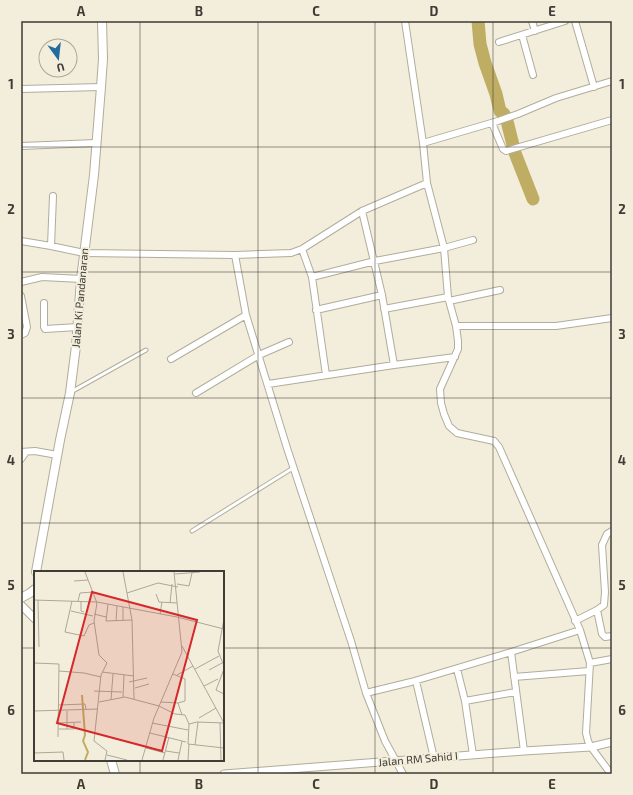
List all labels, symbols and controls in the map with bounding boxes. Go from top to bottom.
text: A [77,3,86,19]
text: B [195,3,203,19]
text: C [312,3,320,19]
text: D [430,3,439,19]
text: E [548,3,556,19]
north arrow [38,38,78,78]
text: U [55,61,66,75]
text: 1 [8,76,14,92]
text: 1 [619,76,625,92]
text: 2 [7,201,15,217]
text: 2 [618,201,626,217]
street label: Jalan Ki Pandanaran [69,248,90,348]
text: 3 [7,326,15,342]
text: 3 [618,326,626,342]
text: 4 [7,452,15,468]
text: 4 [618,452,626,468]
inset map [34,571,224,761]
text: 5 [7,577,15,593]
text: 5 [618,577,626,593]
text: 6 [7,702,15,718]
text: 6 [618,702,626,718]
street label: Jalan RM Sahid I [378,749,458,768]
text: A [77,776,86,792]
text: B [195,776,203,792]
text: C [312,776,320,792]
text: D [430,776,439,792]
text: E [548,776,556,792]

